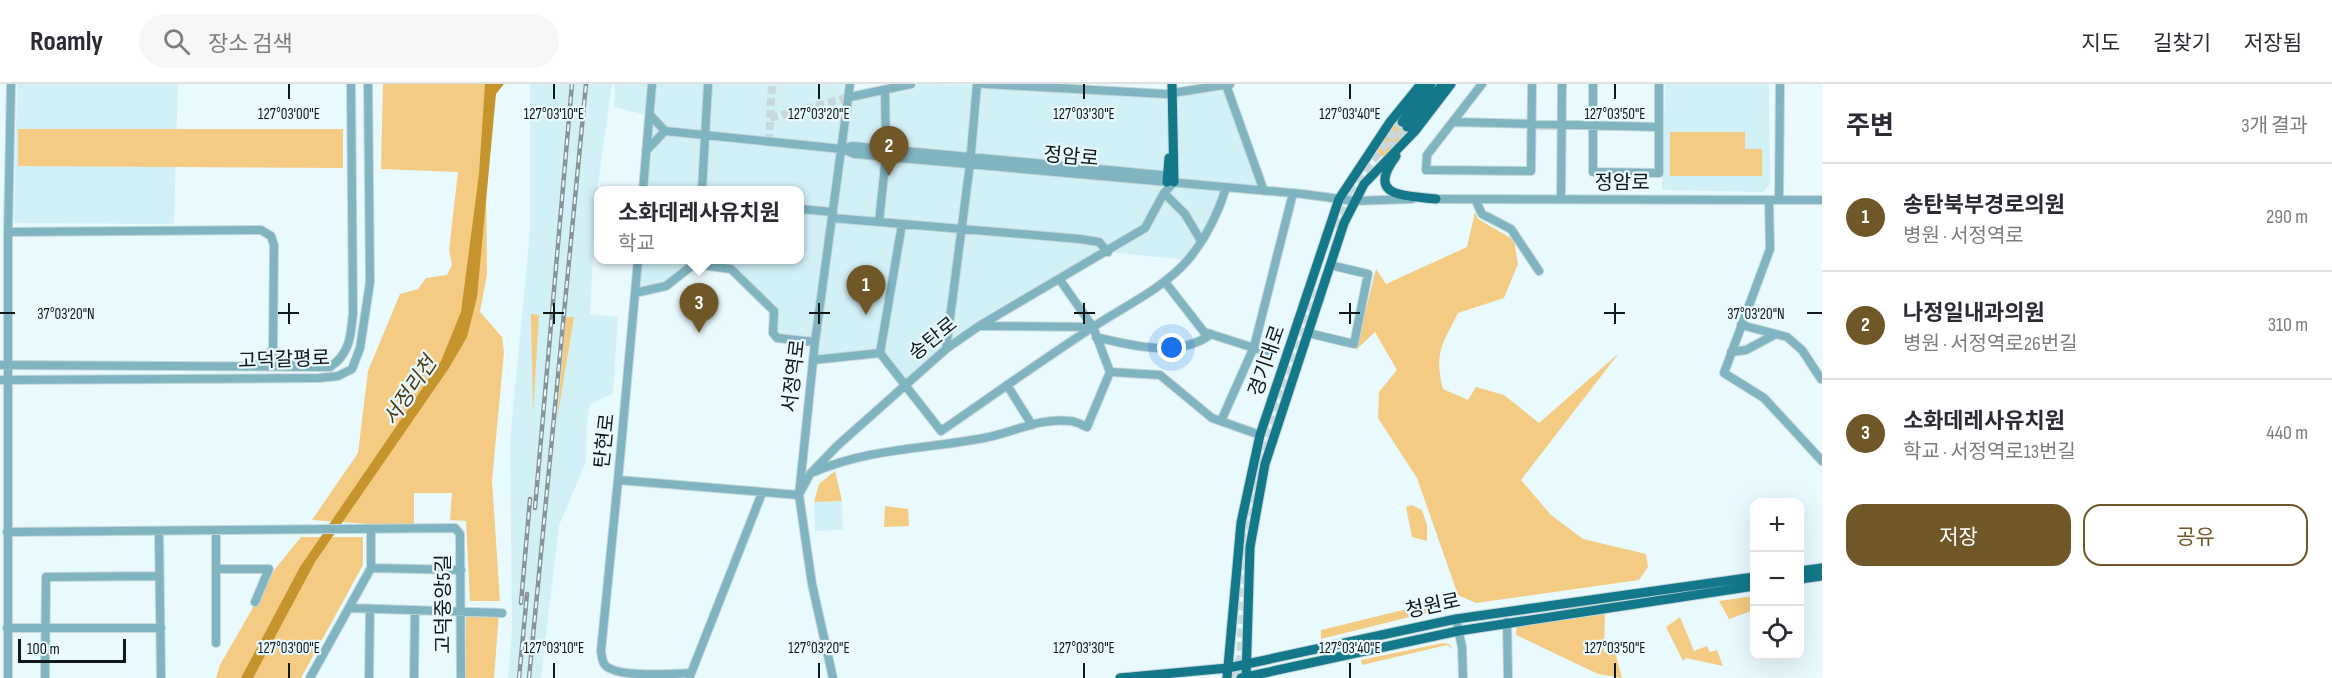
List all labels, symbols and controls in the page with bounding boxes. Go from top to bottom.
search box [139,14,559,68]
text: Roamly [30,25,103,58]
icon: search [160,25,193,58]
text: 장소 검색 [208,31,292,58]
text: 지도 [2081,31,2120,56]
text: 길찾기 [2153,31,2211,56]
text: 저장됨 [2244,31,2302,56]
text: 127°03'00"E [258,105,320,124]
text: 127°03'10"E [524,105,584,124]
text: 127°03'20"E [788,105,850,124]
text: 127°03'30"E [1053,105,1115,124]
text: 127°03'40"E [1319,105,1381,124]
text: 127°03'50"E [1584,105,1646,124]
text: 주변 [1846,111,1894,142]
text: 3개 결과 [2241,114,2308,138]
pin: 2 [870,126,908,176]
street label: 정암로 [1042,143,1100,171]
street label: 정암로 [1594,171,1650,195]
popup [594,186,804,264]
text: 송탄북부경로의원 [1903,192,2065,219]
text: 소화데레사유치원 [618,200,780,227]
text: 1 [1862,205,1869,229]
text: 290 m [2266,205,2308,229]
text: 병원 · 서정역로 [1903,224,2024,248]
text: 학교 [618,232,655,256]
pin: 1 [846,266,886,315]
pin: 3 [680,284,718,333]
text: 나정일내과의원 [1903,300,2045,327]
text: 37°03'20"N [37,305,95,324]
text: 37°03'20"N [1727,305,1785,324]
street label: 송탄로 [904,312,962,366]
text: 2 [1861,313,1870,337]
text: 310 m [2268,313,2308,337]
street label: 경기대로 [1244,322,1290,400]
text: 병원 · 서정역로26번길 [1903,332,2078,356]
your location [1157,333,1186,362]
street label: 서정역로 [778,338,810,414]
street label: 고덕갈평로 [238,346,330,374]
water label: 서정리천 [378,350,443,430]
text: 소화데레사유치원 [1903,408,2065,435]
street label: 탄현로 [590,412,620,470]
text: 3 [1861,421,1870,445]
text: 440 m [2266,421,2308,445]
text: 학교 · 서정역로13번길 [1903,440,2076,464]
map controls [1750,498,1804,660]
button: + [1750,498,1804,552]
button: 저장 [1846,504,2071,566]
button: 공유 [2083,504,2308,566]
button: − [1750,552,1804,606]
street label: 고덕중앙5길 [432,554,456,654]
street label: 청원로 [1404,589,1462,623]
button: locate [1750,606,1804,660]
scale bar [18,636,126,664]
text: 127°03'00"E [258,639,320,658]
text: 127°03'10"E [524,639,584,658]
text: 127°03'20"E [788,639,850,658]
text: 127°03'30"E [1053,639,1115,658]
text: 127°03'40"E [1319,639,1381,658]
text: 127°03'50"E [1584,639,1646,658]
text: 100 m [27,640,60,659]

